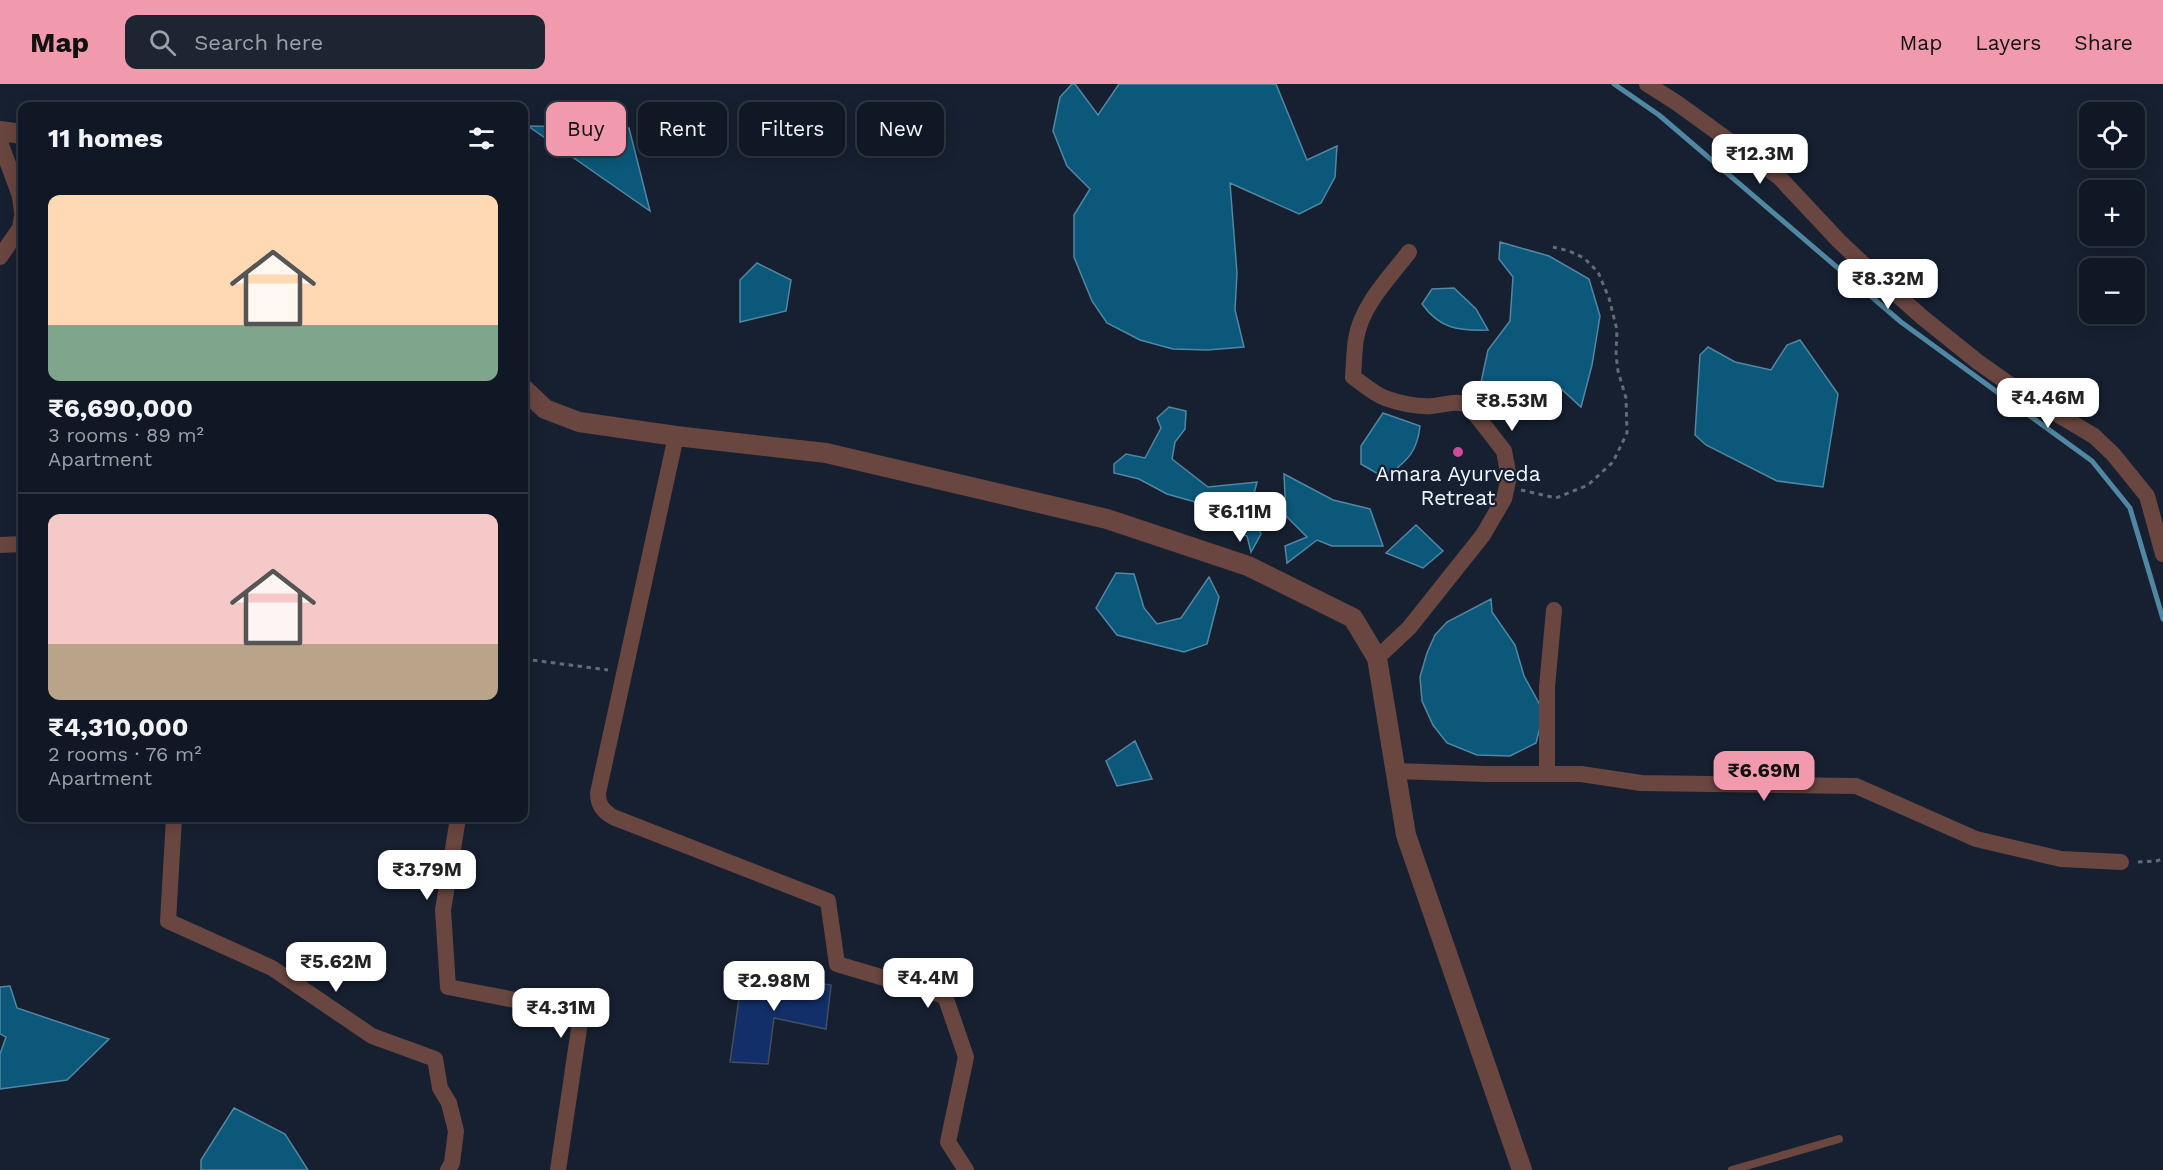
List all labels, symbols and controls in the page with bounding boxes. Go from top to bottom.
search box [125,15,545,69]
text: Map [30,26,89,59]
icon: search [146,26,179,59]
text: Search here [194,30,323,55]
text: Map [1899,30,1942,55]
text: Layers [1975,30,2041,55]
text: Share [2074,30,2133,55]
chip: Buy [546,102,626,156]
chip: Rent [638,102,727,156]
chip: Filters [739,102,845,156]
chip: New [857,102,944,156]
map controls [2079,102,2145,324]
button: locate [2079,102,2145,168]
icon: filters [465,122,498,155]
text: 11 homes [48,123,163,153]
pin: ₹12.3M [1711,134,1809,185]
text: ₹12.3M [1726,141,1794,165]
button: + [2079,180,2145,246]
icon: home [219,234,327,342]
button: − [2079,258,2145,324]
pin: ₹8.32M [1839,259,1937,310]
text: ₹8.32M [1852,266,1924,290]
pin: ₹4.46M [1999,378,2097,429]
pin: ₹8.53M [1463,381,1561,432]
text: ₹4.46M [2011,385,2085,409]
text: ₹8.53M [1476,388,1548,412]
text: ₹6,690,000 [48,393,193,423]
text: 3 rooms · 89 m² [48,423,204,447]
marker: Amara Ayurveda Retreat [1451,445,1465,459]
text: Apartment [48,447,152,471]
place label: Amara Ayurveda Retreat [1375,461,1541,510]
pin: ₹6.11M [1191,492,1289,543]
text: ₹6.11M [1208,499,1272,523]
icon: home [219,553,327,661]
text: ₹4,310,000 [48,712,189,742]
text: 2 rooms · 76 m² [48,742,201,766]
pin: ₹6.69M [1715,751,1813,802]
text: ₹6.69M [1728,758,1800,782]
text: Apartment [48,766,152,790]
pin: ₹3.79M [378,850,476,901]
text: ₹3.79M [392,857,462,881]
pin: ₹5.62M [287,942,385,993]
text: ₹5.62M [300,949,372,973]
pin: ₹4.4M [886,958,970,1009]
pin: ₹2.98M [725,961,823,1012]
text: ₹4.4M [897,965,959,989]
text: ₹2.98M [738,968,810,992]
pin: ₹4.31M [512,988,610,1039]
text: ₹4.31M [526,995,596,1019]

